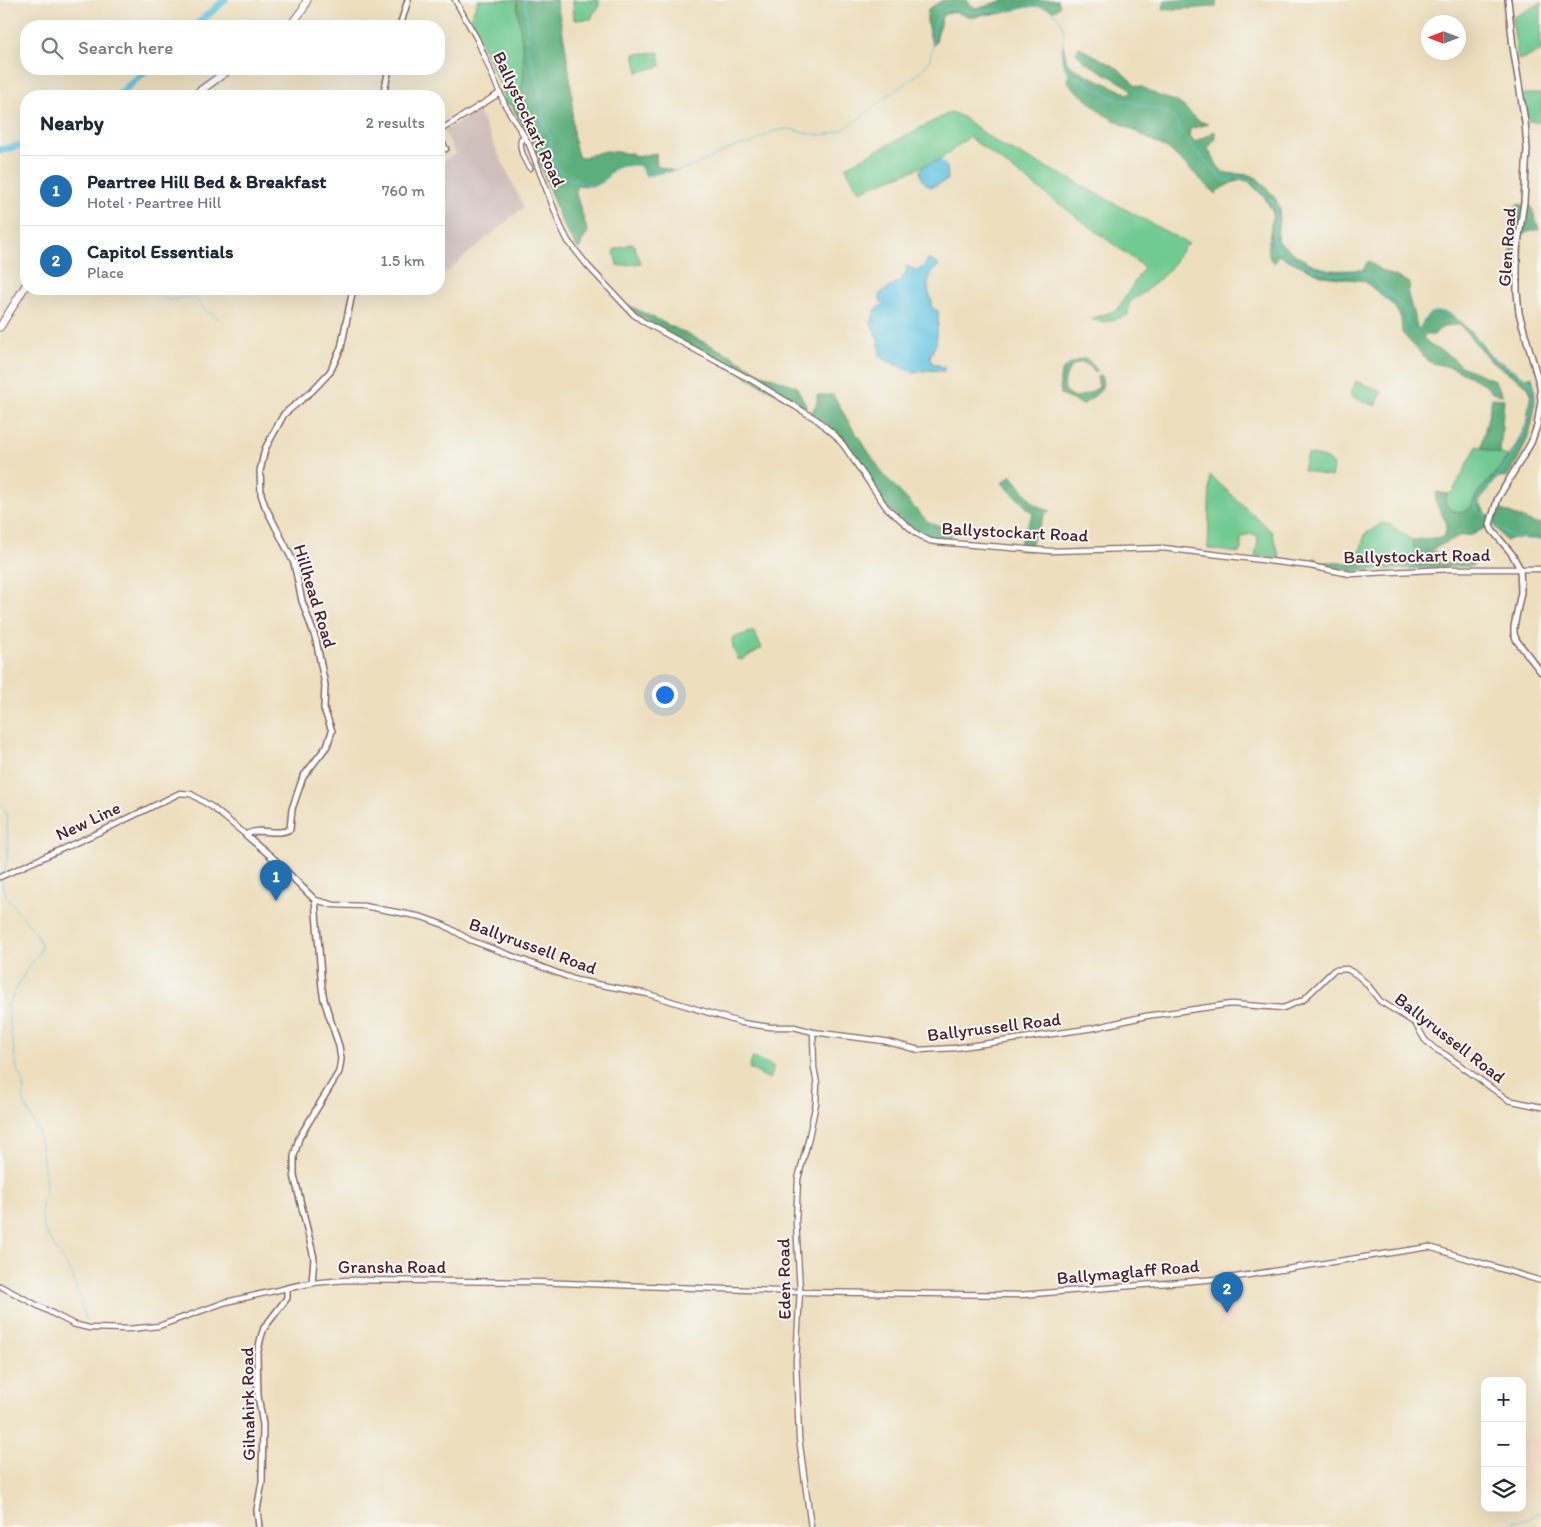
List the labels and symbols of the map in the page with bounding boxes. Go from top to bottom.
north arrow [1421,15,1466,60]
street label: Ballystockart Road [488,48,570,190]
street label: Glen Road [1493,207,1521,287]
street label: Ballystockart Road [941,517,1089,547]
street label: Hillhead Road [289,542,341,651]
street label: Ballystockart Road [1343,544,1491,568]
your location [652,682,678,708]
street label: New Line [52,796,124,846]
pin: 1 [260,860,292,901]
street label: Ballyrussell Road [466,913,600,979]
street label: Ballyrussell Road [1390,988,1510,1088]
street label: Ballyrussell Road [926,1008,1062,1046]
street label: Eden Road [772,1238,796,1320]
street label: Ballymaglaff Road [1056,1255,1200,1289]
street label: Gransha Road [338,1256,446,1278]
pin: 2 [1211,1272,1243,1313]
street label: Gilnahirk Road [236,1347,260,1461]

